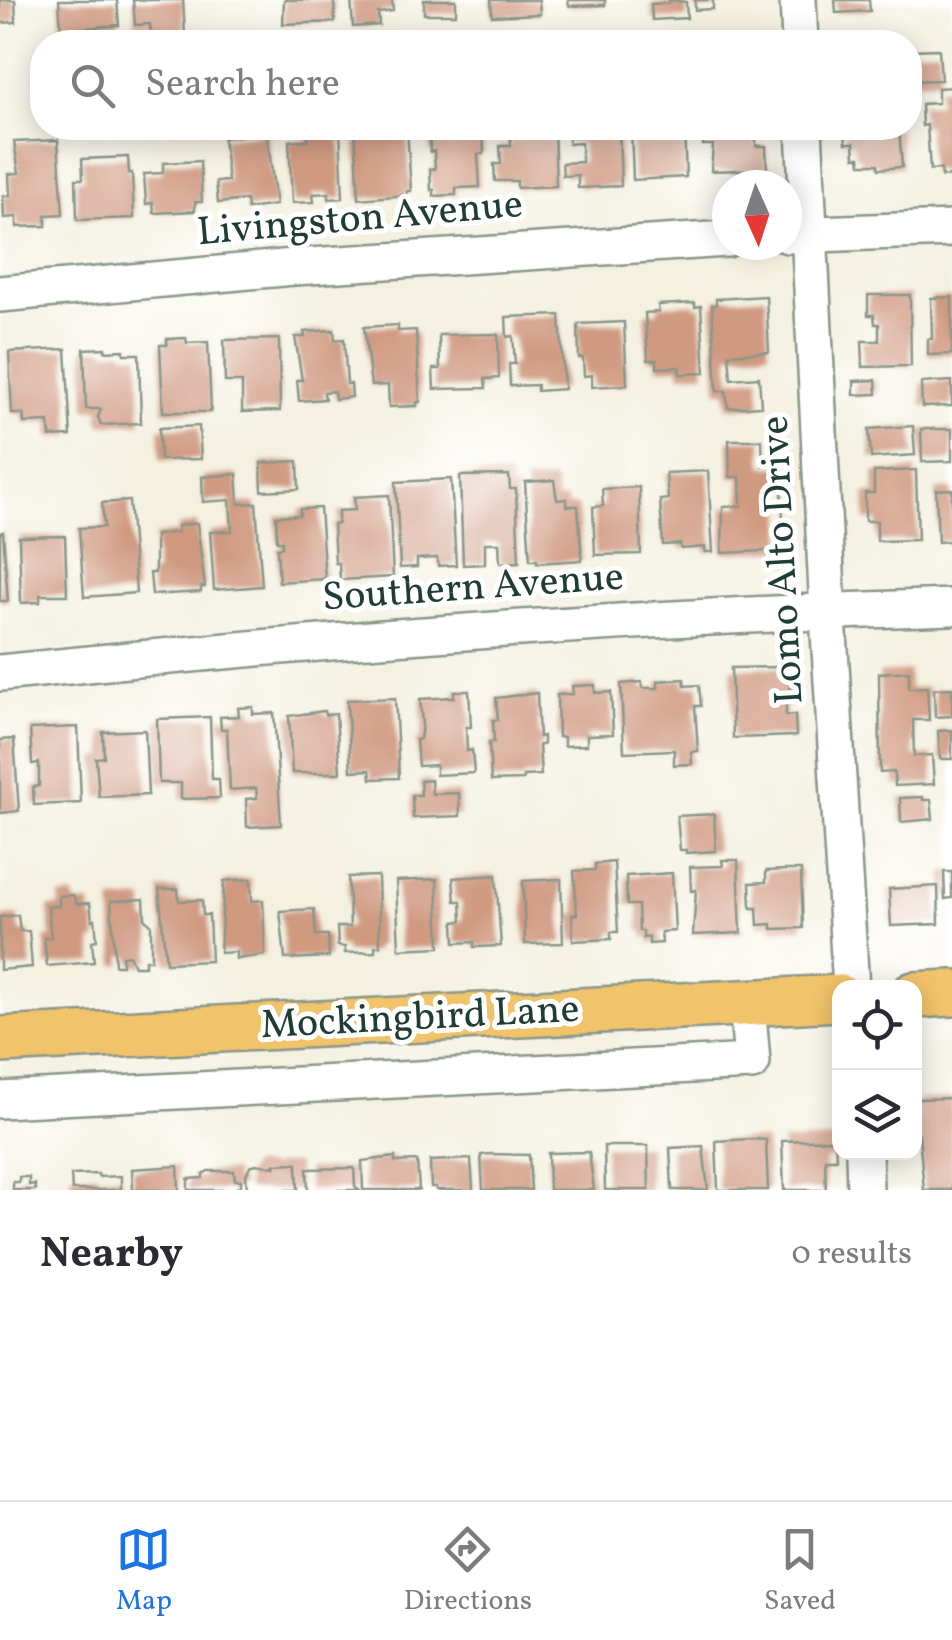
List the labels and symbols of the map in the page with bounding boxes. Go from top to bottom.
north arrow [712,170,802,260]
street label: Livingston Avenue [195,178,525,262]
street label: Lomo Alto Drive [748,414,820,706]
street label: Southern Avenue [320,551,626,627]
street label: Mockingbird Lane [259,983,581,1055]

